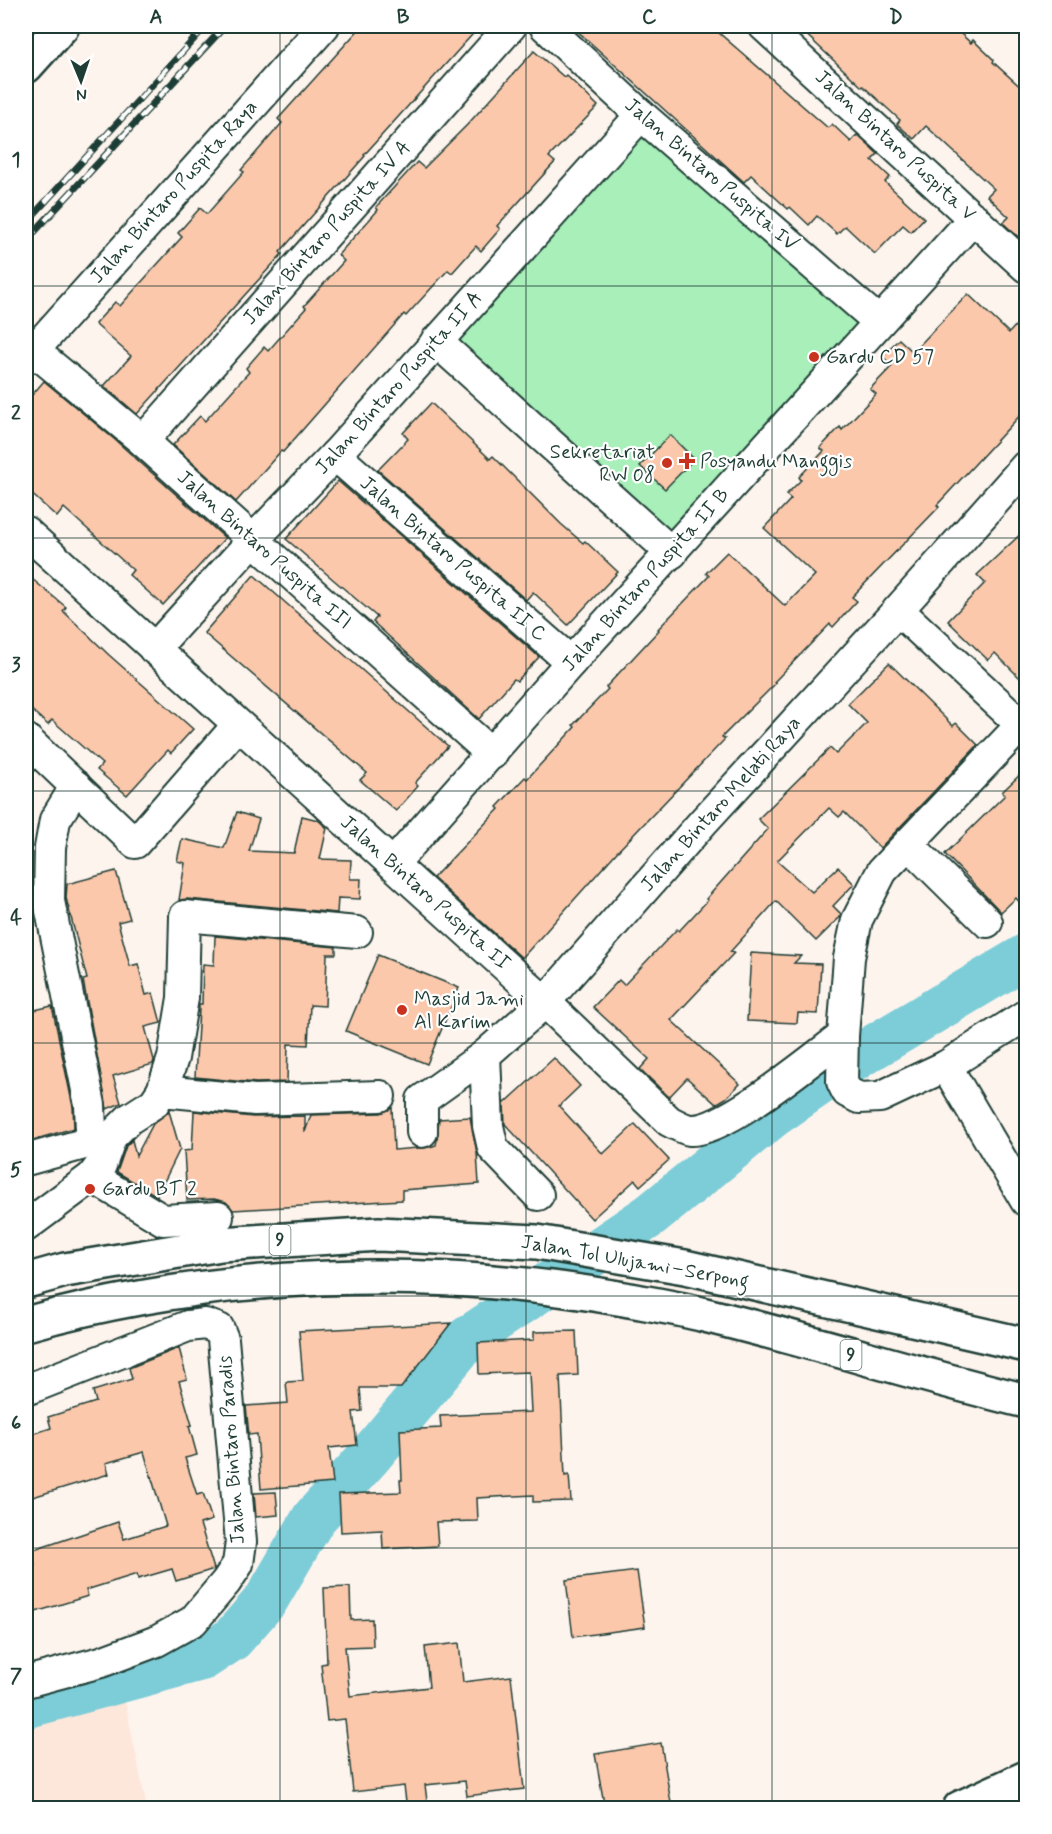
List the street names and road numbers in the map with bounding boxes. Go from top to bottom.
street label: Jalan Bintaro Puspita V [809,64,981,228]
street label: Jalan Bintaro Puspita IV [619,92,804,258]
street label: Jalan Bintaro Puspita Raya [84,94,264,290]
street label: Jalan Bintaro Puspita IV A [237,135,417,331]
street label: Jalan Bintaro Puspita II A [309,285,489,481]
street label: Jalan Bintaro Puspita III [171,464,357,636]
street label: Jalan Bintaro Puspita II C [354,470,552,648]
street label: Jalan Bintaro Puspita II B [556,482,736,678]
street label: Jalan Bintaro Melati Raya [635,710,807,898]
street label: Jalan Bintaro Puspita II [334,809,516,977]
road number: 9 [270,1225,290,1255]
street label: Jalan Tol Ulujami–Serpong [519,1229,751,1297]
road number: 9 [840,1340,862,1370]
street label: Jalan Bintaro Paradis [212,1354,252,1545]

